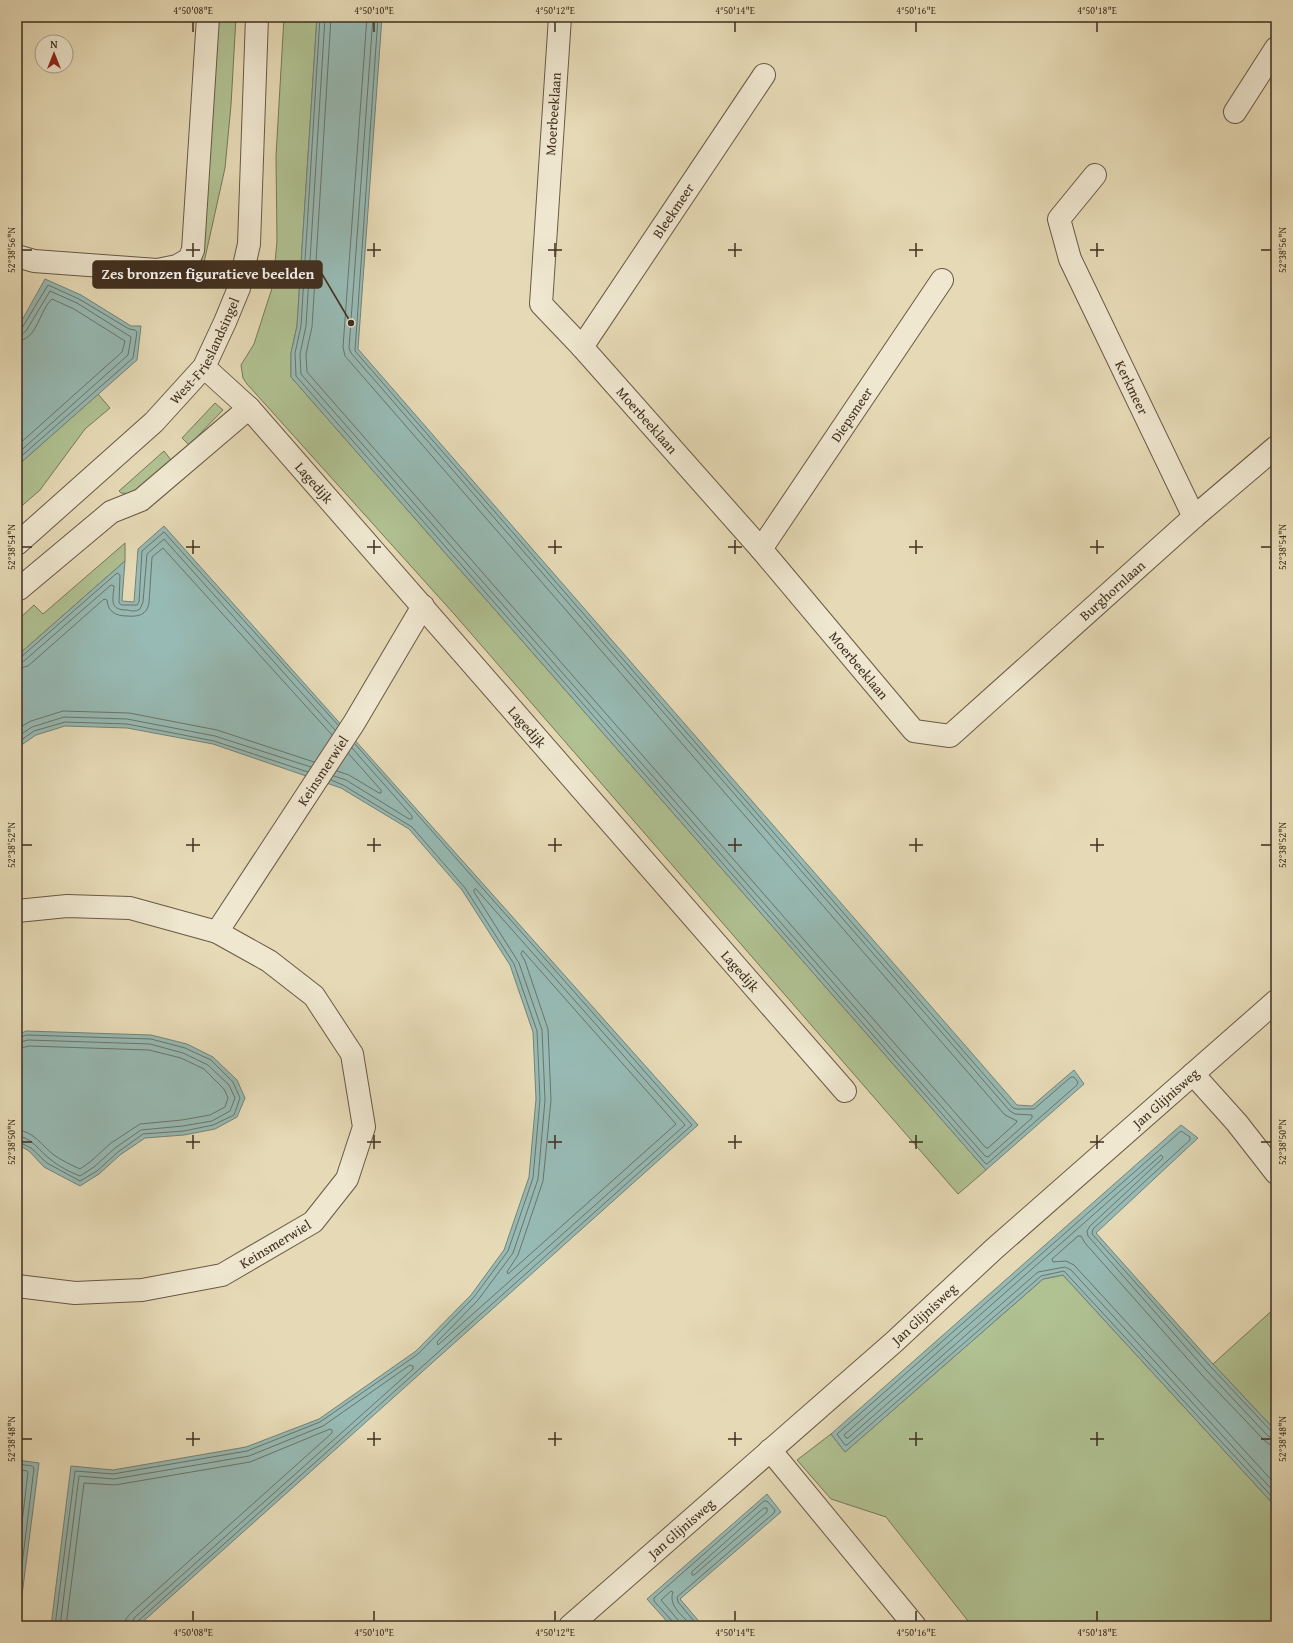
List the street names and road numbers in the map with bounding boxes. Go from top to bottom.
street label: Moerbeeklaan [540,72,566,156]
street label: Bleekmeer [648,179,699,242]
street label: West-Frieslandsingel [165,294,244,409]
street label: Kerkmeer [1110,357,1154,418]
street label: Moerbeeklaan [612,382,682,458]
street label: Diepsmeer [826,383,877,446]
street label: Lagedijk [290,458,338,509]
street label: Burghornlaan [1075,556,1149,625]
street label: Moerbeeklaan [824,627,893,704]
street label: Lagedijk [503,702,552,753]
street label: Keinsmerwiel [292,731,353,810]
street label: Lagedijk [716,946,765,997]
street label: Jan Glijnisweg [1127,1063,1203,1134]
street label: Keinsmerwiel [235,1215,315,1273]
street label: Jan Glijnisweg [886,1279,961,1351]
street label: Jan Glijnisweg [642,1494,719,1564]

